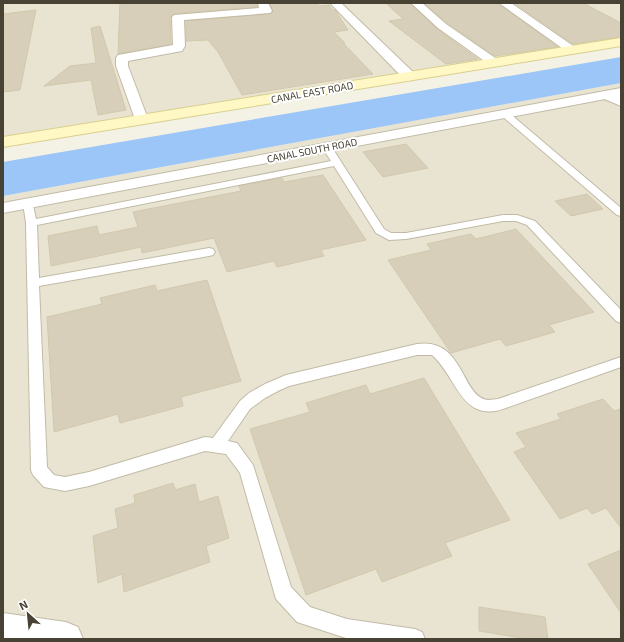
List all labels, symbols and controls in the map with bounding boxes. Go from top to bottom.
street label: CANAL EAST ROAD [270,79,354,105]
street label: CANAL SOUTH ROAD [266,135,358,165]
north arrow [8,594,48,634]
text: N [17,597,30,612]

